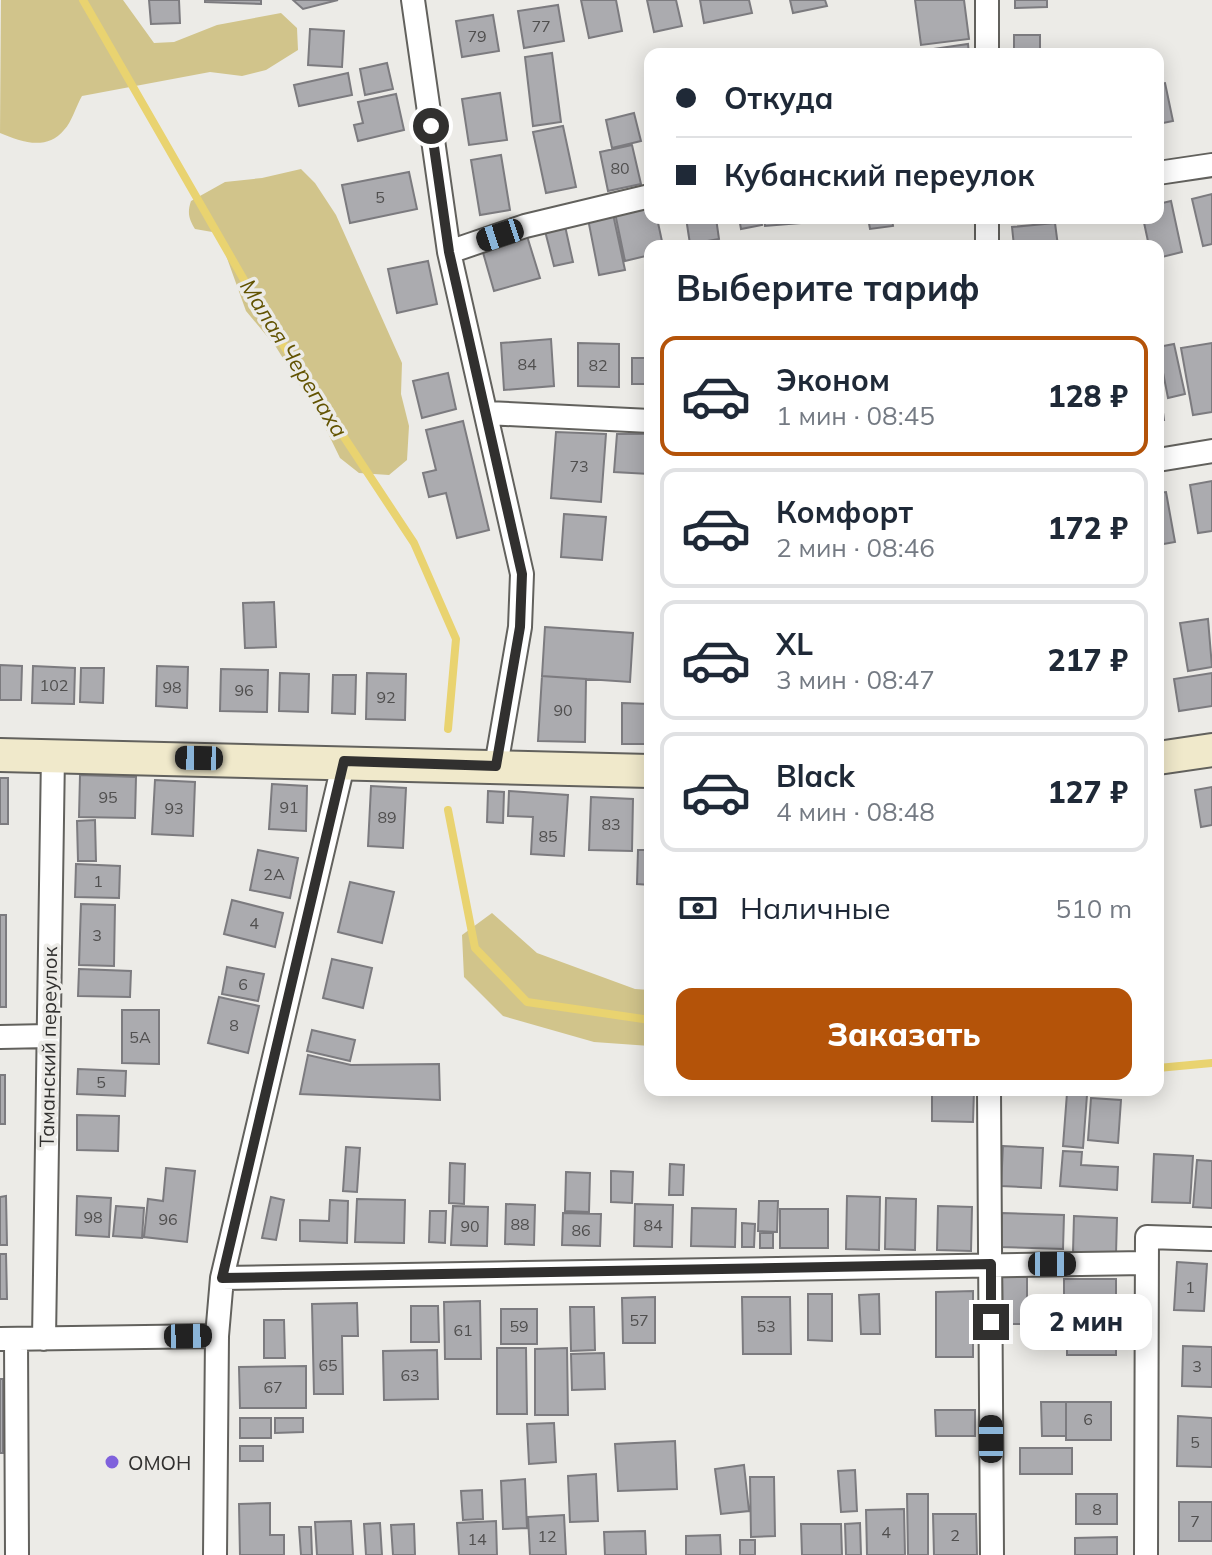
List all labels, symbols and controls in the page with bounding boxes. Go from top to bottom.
house number: 77 [531,16,551,36]
house number: 79 [467,26,487,46]
text: Откуда [724,79,834,117]
route start [413,108,449,144]
text: Кубанский переулок [724,156,1034,194]
house number: 80 [610,158,630,178]
house number: 5 [375,187,385,207]
car [473,216,527,254]
text: Выберите тариф [676,265,980,310]
water label: Малая Черепаха [234,274,354,442]
house number: 84 [517,354,537,374]
house number: 82 [588,355,608,375]
icon: car [680,360,752,432]
text: Эконом [776,361,890,399]
text: 128 ₽ [1048,377,1128,415]
text: 1 мин · 08:45 [776,399,935,432]
house number: 73 [569,456,589,476]
icon: car [680,492,752,564]
text: Комфорт [776,493,913,531]
text: 172 ₽ [1048,509,1128,547]
text: 2 мин · 08:46 [776,531,935,564]
icon: car [680,624,752,696]
text: XL [776,625,813,663]
text: 217 ₽ [1048,641,1128,679]
text: 3 мин · 08:47 [776,663,935,696]
house number: 102 [40,675,68,695]
house number: 98 [162,677,182,697]
house number: 96 [234,680,254,700]
house number: 92 [376,687,396,707]
house number: 90 [553,700,573,720]
car [175,746,223,770]
icon: car [680,756,752,828]
text: Black [776,757,855,795]
text: 127 ₽ [1048,773,1128,811]
house number: 95 [98,787,118,807]
text: 4 мин · 08:48 [776,795,935,828]
house number: 91 [279,797,299,817]
house number: 93 [164,798,184,818]
house number: 89 [377,807,397,827]
house number: 83 [601,814,621,834]
house number: 85 [538,826,558,846]
house number: 2А [263,864,285,884]
house number: 1 [93,871,103,891]
icon: cash [676,886,720,930]
text: Наличные [740,889,891,927]
text: 510 m [1056,892,1132,925]
house number: 4 [249,913,259,933]
house number: 3 [92,925,102,945]
street label: Таманский переулок [34,946,62,1148]
house number: 6 [238,974,248,994]
button: Заказать [676,988,1132,1080]
house number: 8 [229,1015,239,1035]
house number: 5А [129,1027,151,1047]
house number: 5 [96,1072,106,1092]
house number: 98 [83,1207,103,1227]
house number: 96 [158,1209,178,1229]
house number: 88 [510,1214,530,1234]
house number: 84 [643,1215,663,1235]
house number: 90 [460,1216,480,1236]
house number: 86 [571,1220,591,1240]
car [1028,1252,1076,1276]
house number: 1 [1185,1277,1195,1297]
callout: 2 мин [1019,1294,1151,1350]
route end [973,1304,1009,1340]
text: 2 мин [1049,1305,1123,1338]
house number: 57 [629,1310,649,1330]
house number: 59 [509,1316,529,1336]
house number: 53 [756,1316,776,1336]
house number: 61 [453,1320,473,1340]
car [164,1324,212,1348]
house number: 65 [318,1355,338,1375]
house number: 3 [1192,1356,1202,1376]
house number: 63 [400,1365,420,1385]
house number: 67 [263,1377,283,1397]
house number: 6 [1083,1409,1093,1429]
car [979,1415,1003,1463]
house number: 5 [1190,1432,1200,1452]
place label: ОМОН [128,1450,191,1475]
marker: ОМОН [103,1453,121,1471]
house number: 8 [1092,1499,1102,1519]
house number: 7 [1190,1511,1200,1531]
house number: 4 [881,1522,891,1542]
house number: 2 [950,1525,960,1545]
house number: 12 [537,1526,557,1546]
house number: 14 [467,1529,487,1549]

